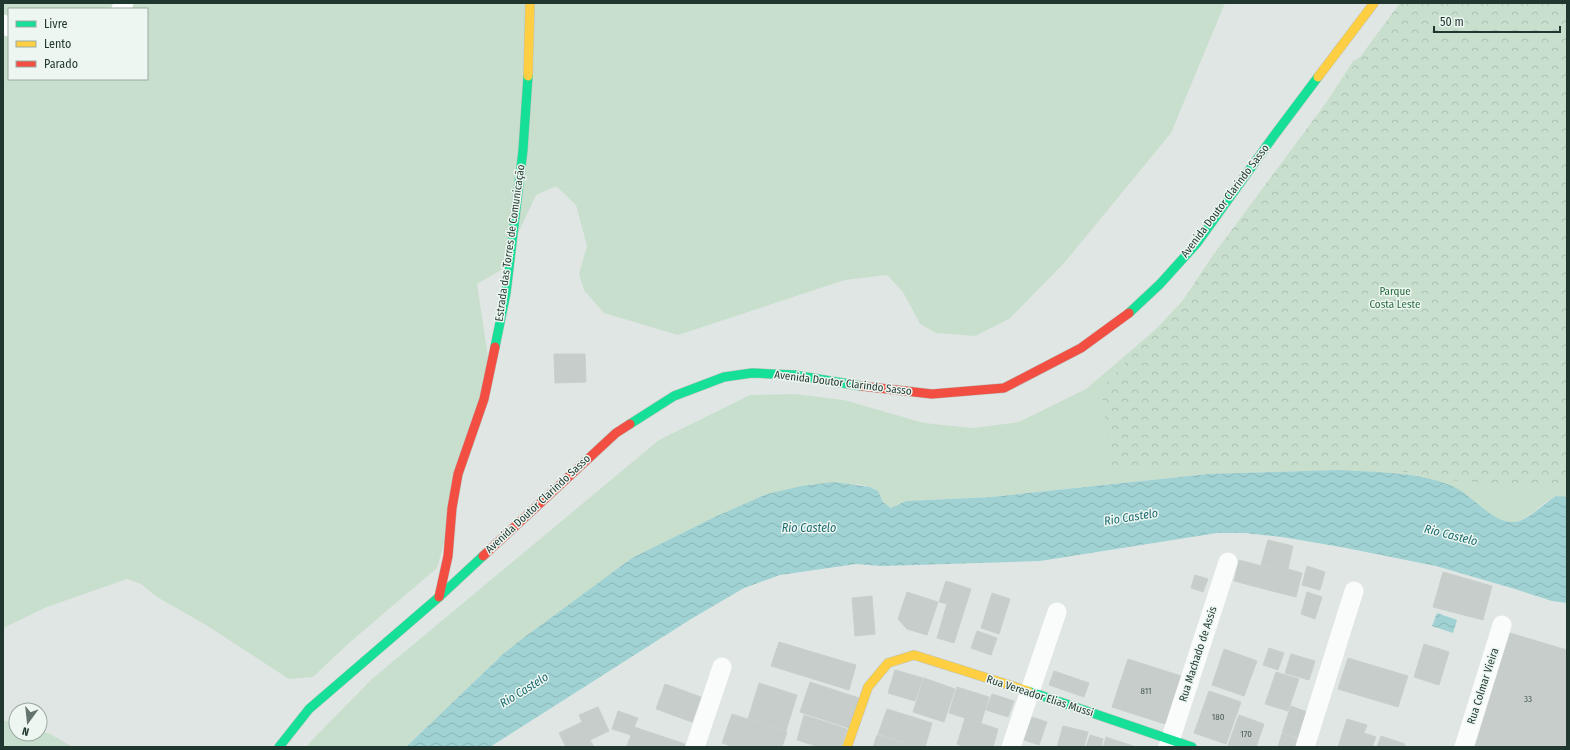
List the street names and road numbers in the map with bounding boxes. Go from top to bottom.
street label: Avenida Doutor Clarindo Sasso [1178,142,1272,260]
street label: Estrada das Torres de Comunicação [493,163,528,322]
street label: Avenida Doutor Clarindo Sasso [774,368,913,398]
street label: Avenida Doutor Clarindo Sasso [483,452,593,556]
street label: Rua Machado de Assis [1176,604,1220,703]
street label: Rua Colmar Vieira [1465,646,1501,726]
street label: Rua Vereador Elias Mussi [985,673,1095,720]

